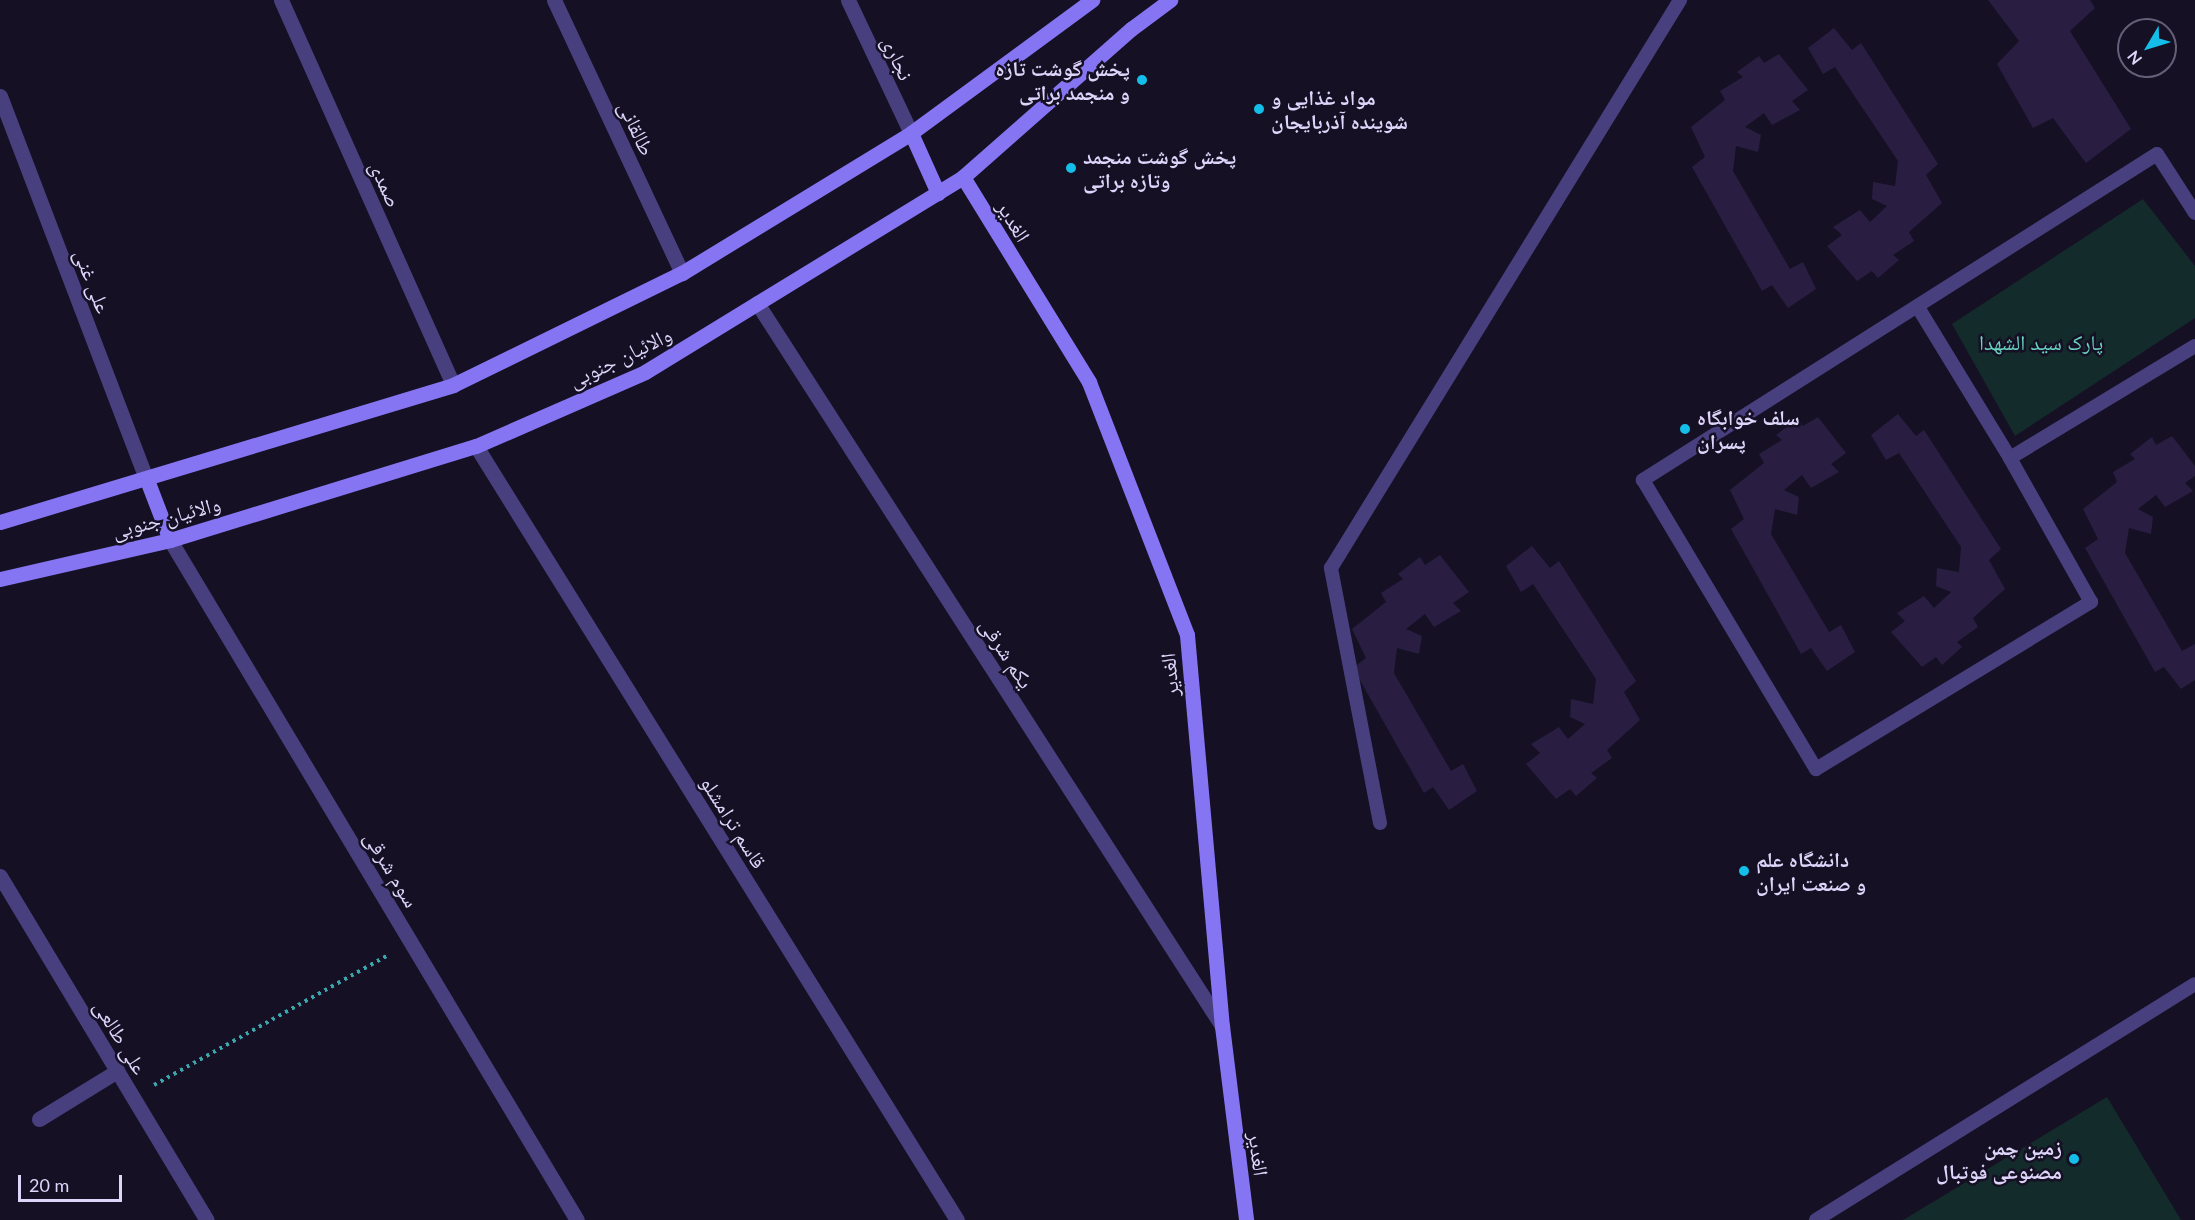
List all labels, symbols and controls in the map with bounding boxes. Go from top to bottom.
north arrow [2117,18,2177,78]
street label: نجاری [877,32,919,84]
text: N [2123,47,2145,69]
place label: پخش گوشت تازه و منجمد براتی [995,55,1130,105]
marker: پخش گوشت تازه و منجمد براتی [1135,73,1149,87]
place label: مواد غذایی و شوینده آذربایجان [1271,84,1408,134]
street label: طالقانی [613,97,661,159]
marker: مواد غذایی و شوینده آذربایجان [1252,102,1266,116]
place label: پخش گوشت منجمد وتازه براتی [1083,143,1236,193]
street label: صمدی [365,157,407,211]
marker: پخش گوشت منجمد وتازه براتی [1064,161,1078,175]
street label: الغدیر [992,196,1036,246]
street label: علی غنی [69,245,117,317]
street label: والائیان جنوبی [564,321,676,393]
park label: پارک سید الشهدا [1979,329,2103,355]
place label: سلف خوابگاه پسران [1697,404,1800,454]
marker: سلف خوابگاه پسران [1678,422,1692,436]
street label: والائیان جنوبی [109,490,223,544]
street label: یکم شرقی [975,613,1039,693]
street label: الغدیر [1155,652,1183,698]
street label: قاسم ترامشلو [696,771,772,873]
street label: سوم شرقی [359,826,425,912]
place label: دانشگاه علم و صنعت ایران [1756,846,1866,896]
marker: دانشگاه علم و صنعت ایران [1737,864,1751,878]
street label: علی طالعی [89,995,153,1079]
street label: الغدیر [1244,1131,1274,1177]
place label: زمین چمن مصنوعی فوتبال [1936,1134,2062,1184]
marker: زمین چمن مصنوعی فوتبال [2067,1152,2081,1166]
scale bar [21,1163,124,1201]
text: 20 m [29,1174,69,1196]

